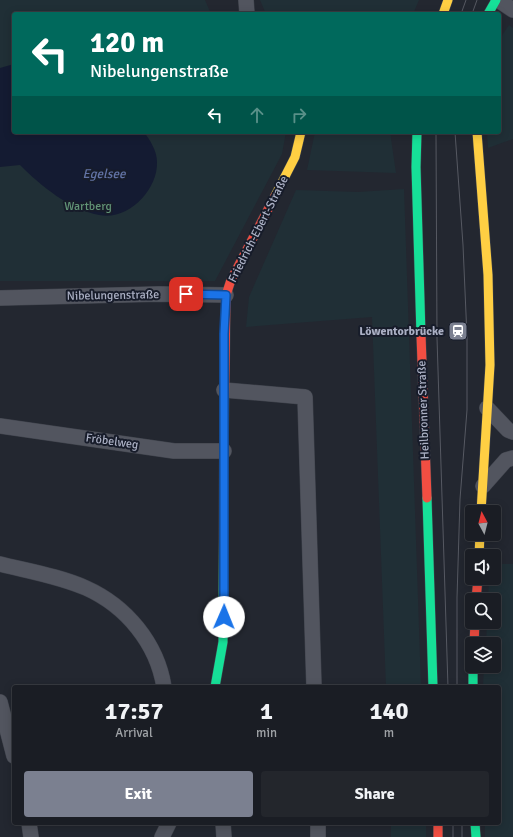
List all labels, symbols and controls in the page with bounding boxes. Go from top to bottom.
text: 120 m [90,26,164,60]
icon: left [24,28,76,80]
text: Nibelungenstraße [90,60,229,82]
icon: left [204,104,226,126]
icon: ahead [246,104,268,126]
icon: right [288,104,310,126]
water label: Egelsee [82,166,127,182]
street label: Friedrich-Ebert-Straße [225,173,292,285]
park label: Wartberg [64,199,112,214]
pin [169,277,203,311]
icon: arrive [175,283,197,305]
street label: Nibelungenstraße [67,287,159,304]
station icon: Löwentorbrücke [447,320,469,342]
place label: Löwentorbrücke [359,324,444,339]
street label: Heilbronner Straße [414,360,433,460]
street label: Fröbelweg [85,430,139,453]
north arrow [465,505,501,541]
map controls [465,505,501,673]
button: sound [465,549,501,585]
button: search [465,593,501,629]
position arrow [203,596,245,638]
button: layers [465,637,501,673]
text: 17:57 [105,696,163,726]
text: 1 [260,696,273,726]
text: 140 [370,696,408,726]
text: Arrival [115,725,153,741]
text: min [256,725,277,741]
text: m [384,725,394,741]
button: Exit [24,771,253,817]
button: Share [261,771,489,817]

